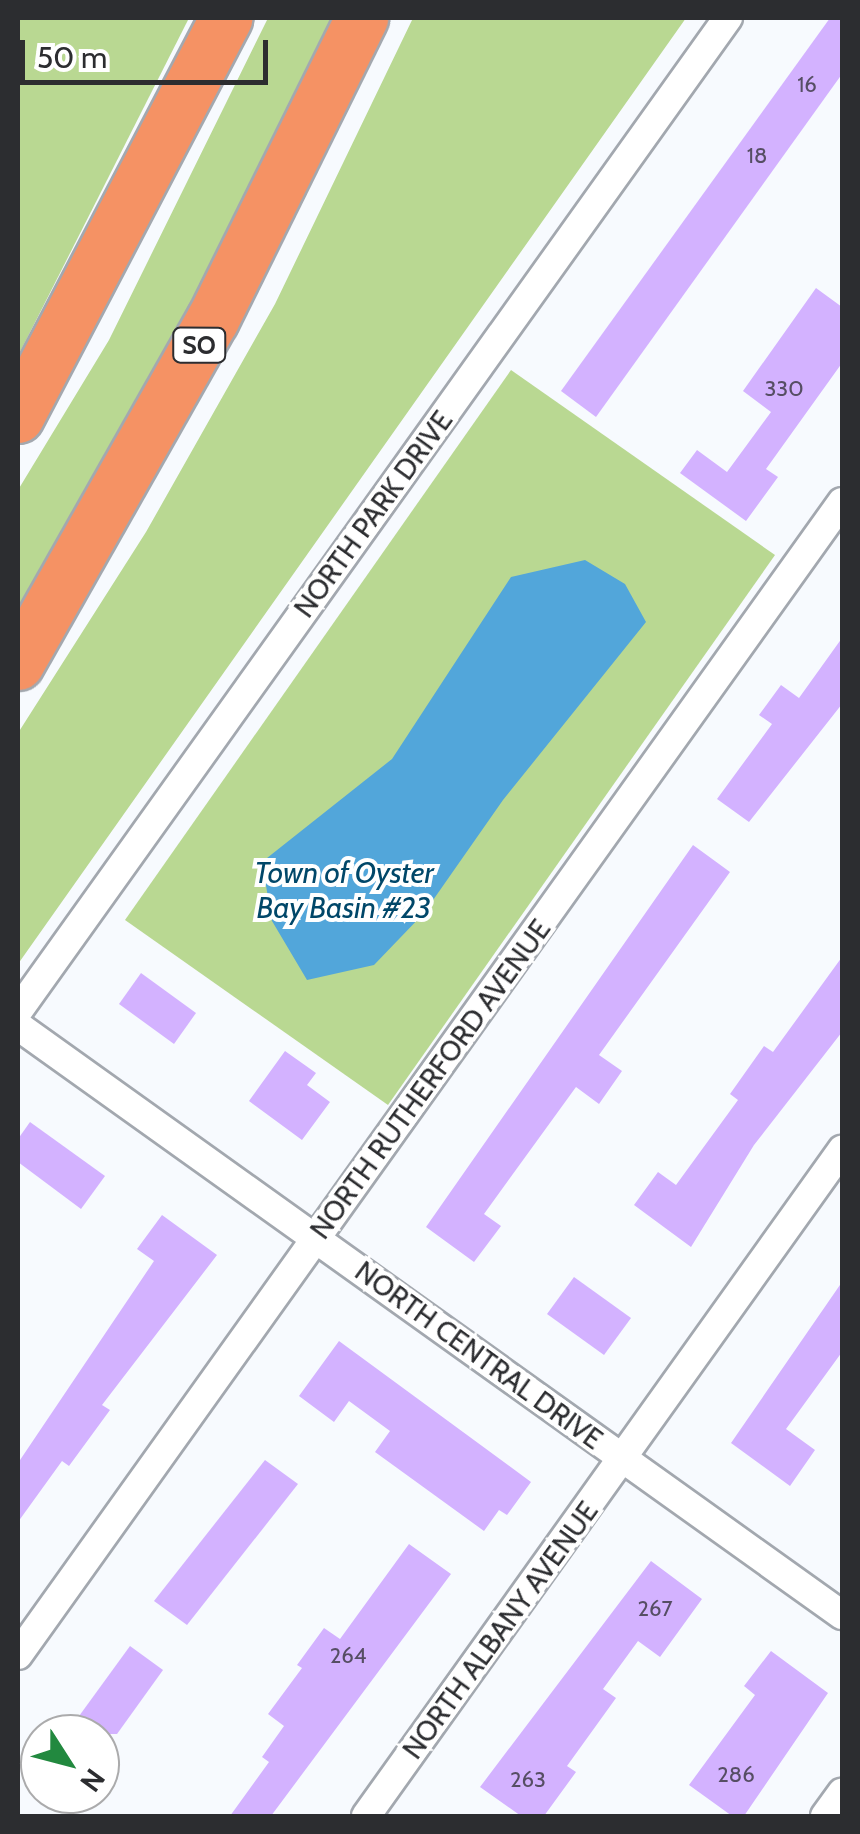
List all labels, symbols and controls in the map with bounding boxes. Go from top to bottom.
scale bar [25,20,272,82]
text: 50 m [37,39,107,76]
house number: 16 [797,72,817,98]
house number: 18 [747,143,767,169]
road number: SO [172,325,226,365]
house number: 330 [764,376,804,402]
street label: NORTH PARK DRIVE [287,404,459,624]
water label: Town of Oyster Bay Basin #23 [254,855,434,926]
street label: NORTH RUTHERFORD AVENUE [303,913,557,1245]
street label: NORTH CENTRAL DRIVE [349,1254,609,1456]
street label: NORTH ALBANY AVENUE [395,1495,605,1765]
house number: 267 [638,1596,672,1622]
house number: 264 [330,1643,366,1669]
north arrow [20,1714,120,1814]
text: N [73,1762,112,1798]
house number: 286 [717,1762,755,1788]
house number: 263 [510,1767,546,1793]

